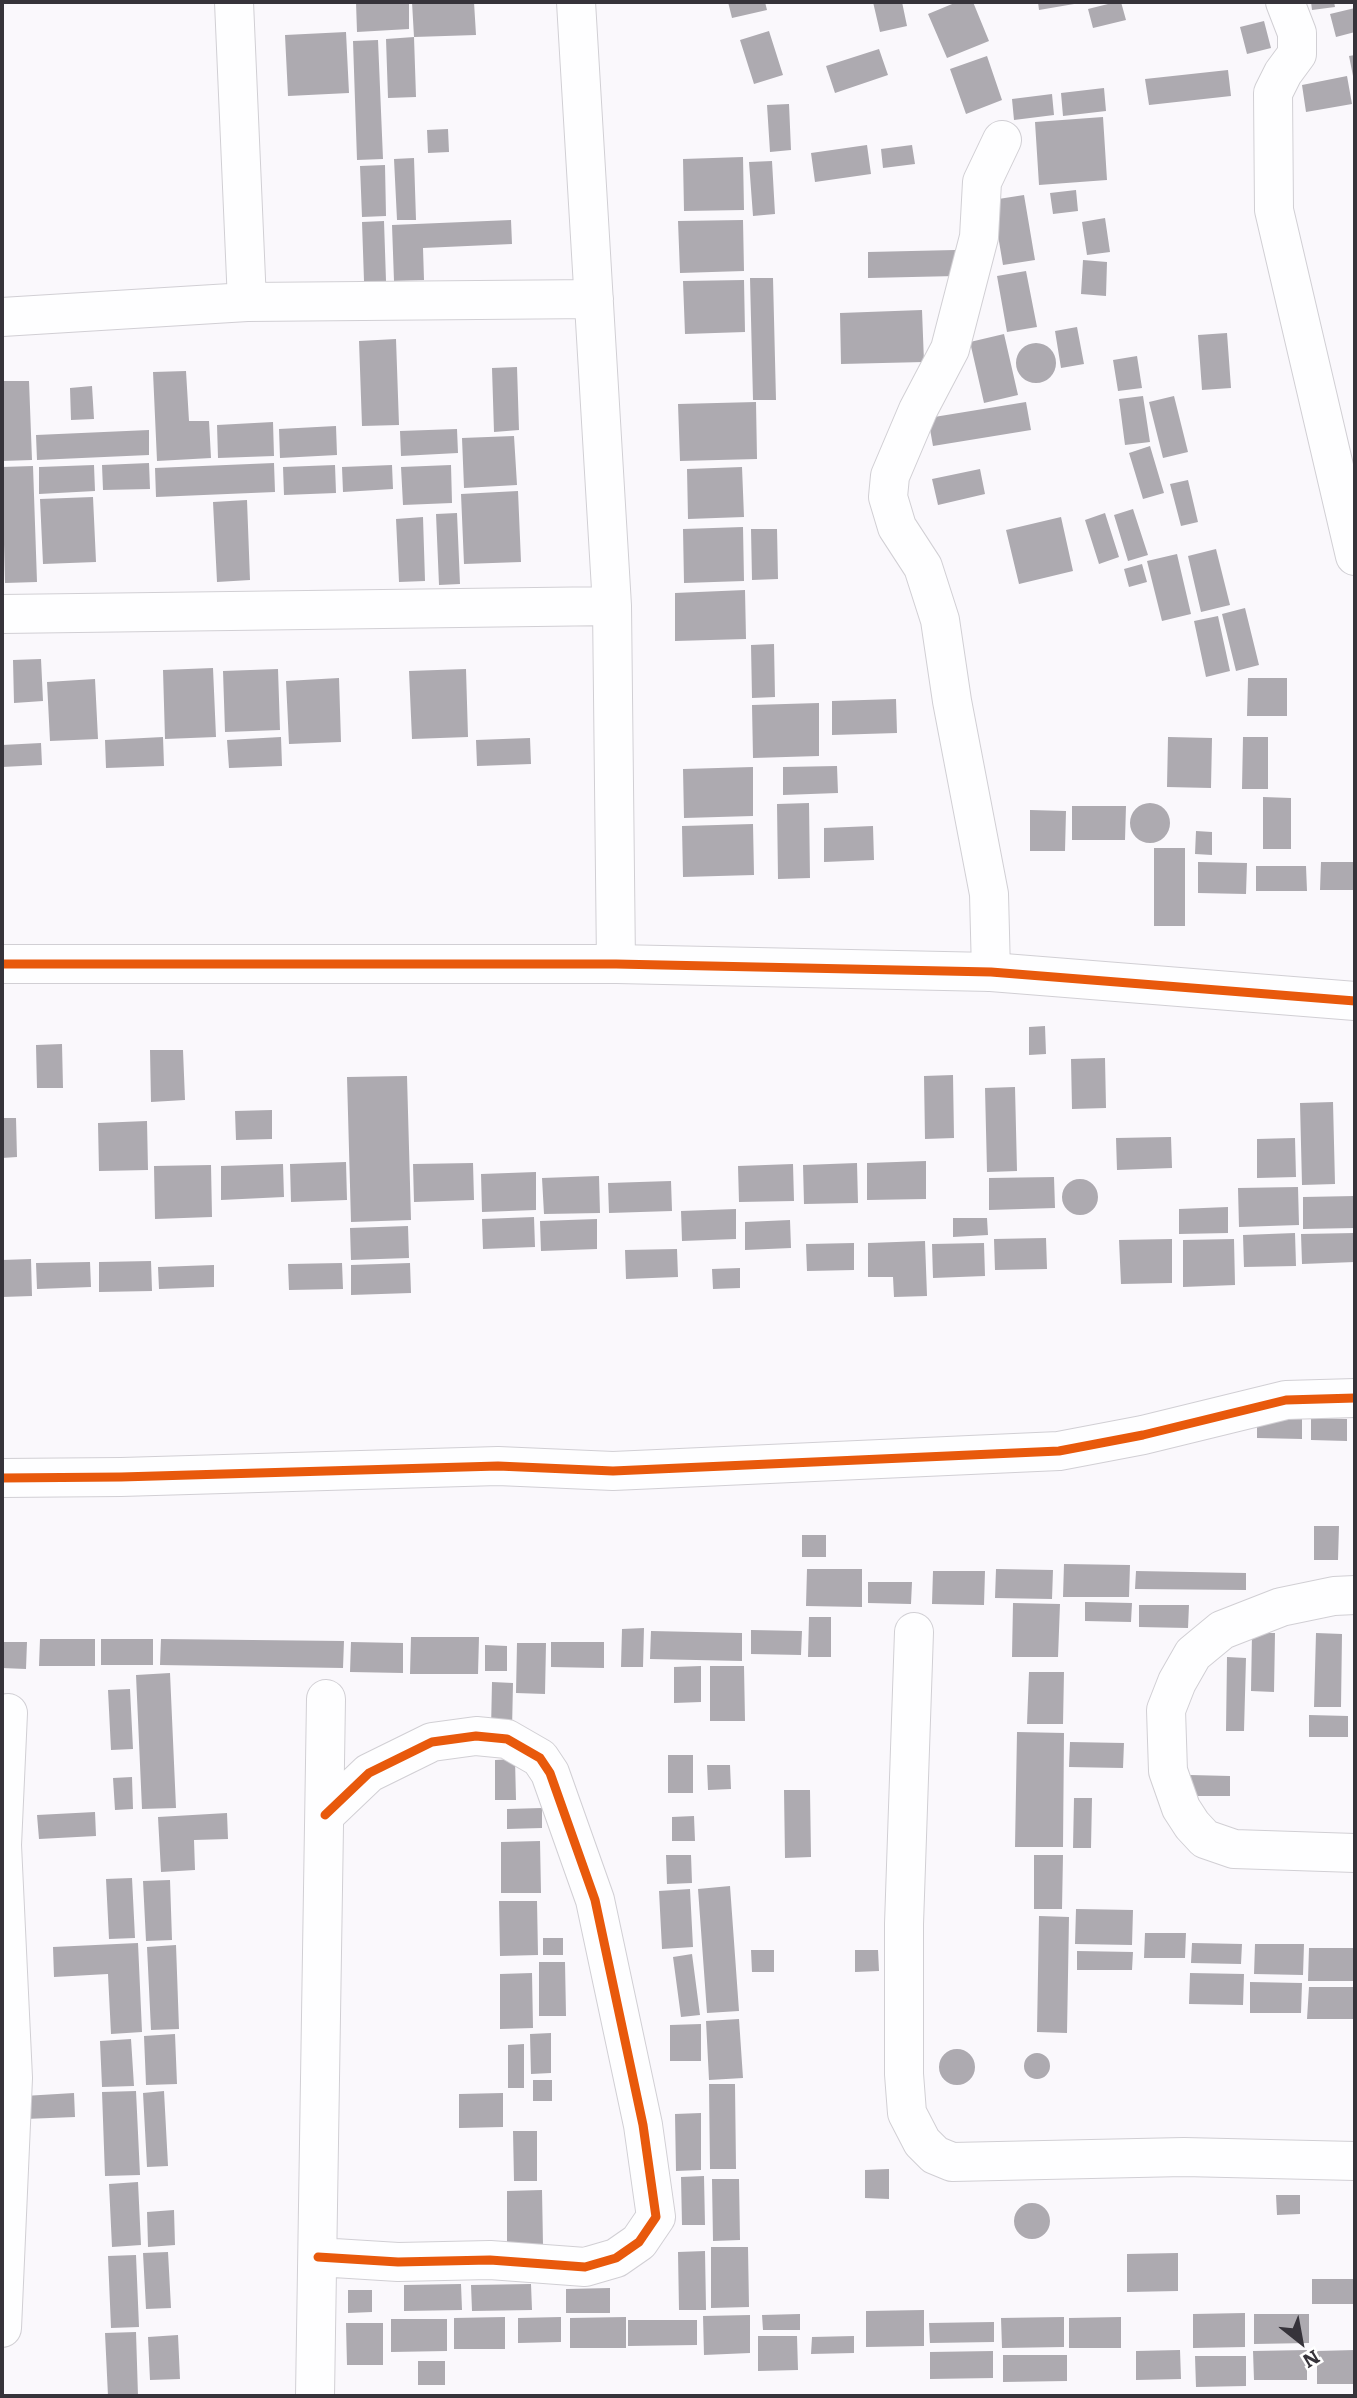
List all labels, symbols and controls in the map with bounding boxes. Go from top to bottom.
north arrow [1266,2307,1336,2377]
text: N [1298,2344,1326,2376]

